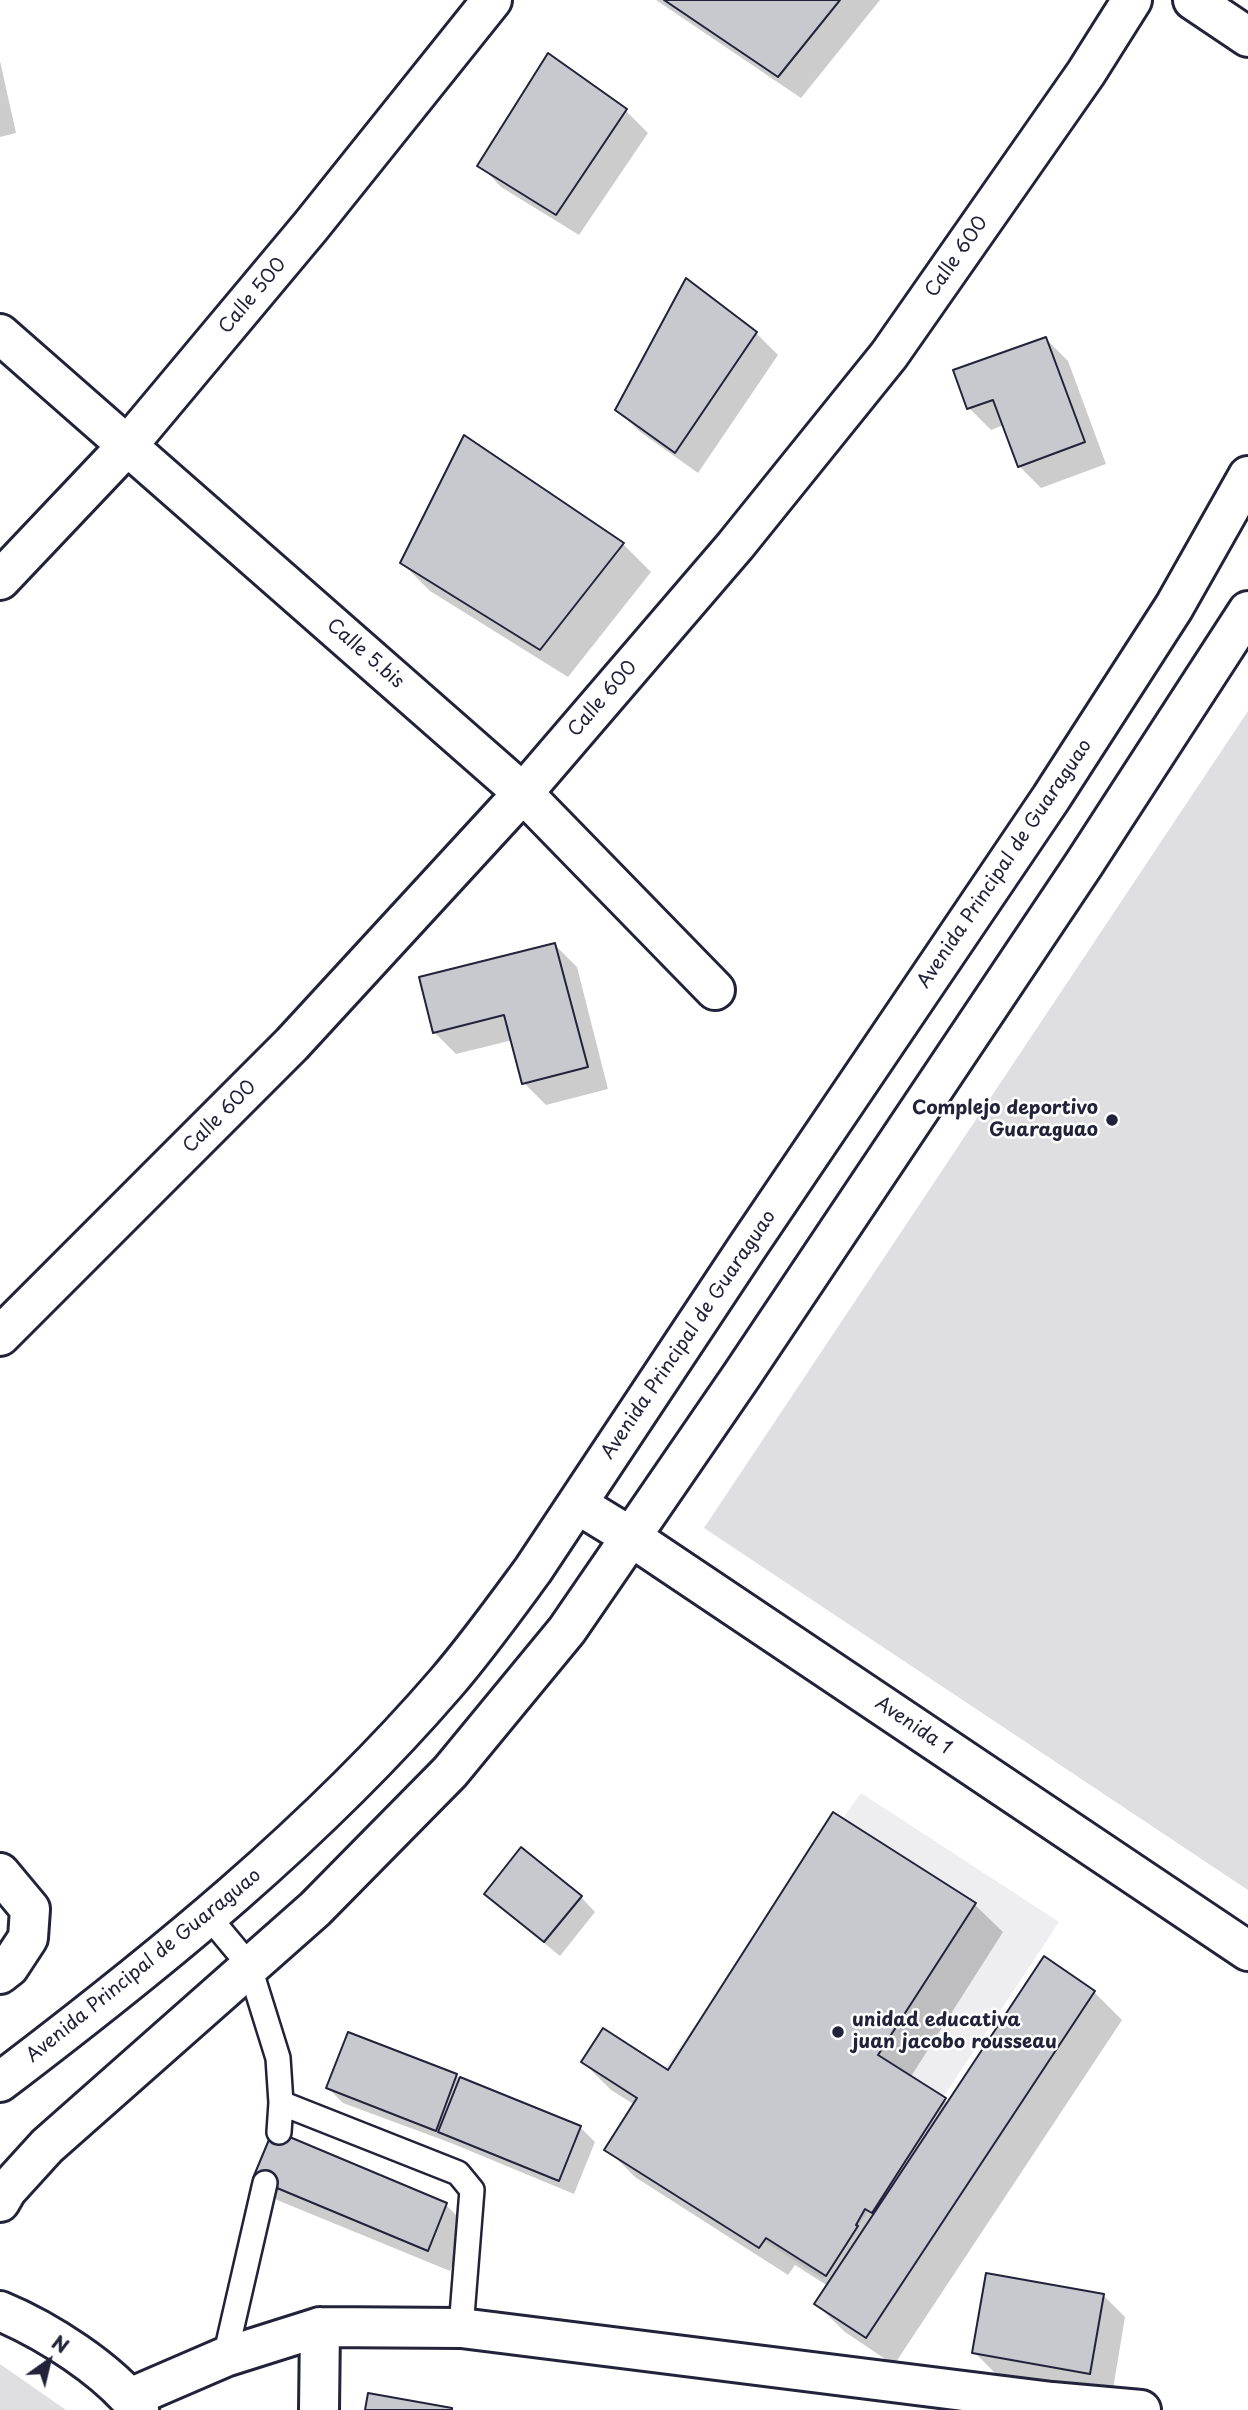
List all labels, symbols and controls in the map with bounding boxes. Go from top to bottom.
street label: Calle 600 [921,212,993,302]
street label: Calle 500 [215,253,291,339]
street label: Calle 5.bis [322,614,408,694]
street label: Calle 600 [564,656,642,742]
street label: Avenida Principal de Guaraguao [913,735,1097,993]
street label: Calle 600 [179,1076,261,1158]
place label: Complejo deportivo Guaraguao [912,1098,1098,1142]
marker: Complejo deportivo Guaraguao [1104,1112,1120,1128]
street label: Avenida Principal de Guaraguao [597,1206,781,1464]
street label: Avenida 1 [870,1692,956,1760]
street label: Avenida Principal de Guaraguao [22,1864,266,2068]
place label: unidad educativa juan jacobo rousseau [852,2010,1057,2054]
marker: unidad educativa juan jacobo rousseau [830,2024,846,2040]
north arrow [14,2326,84,2396]
text: N [47,2328,75,2359]

